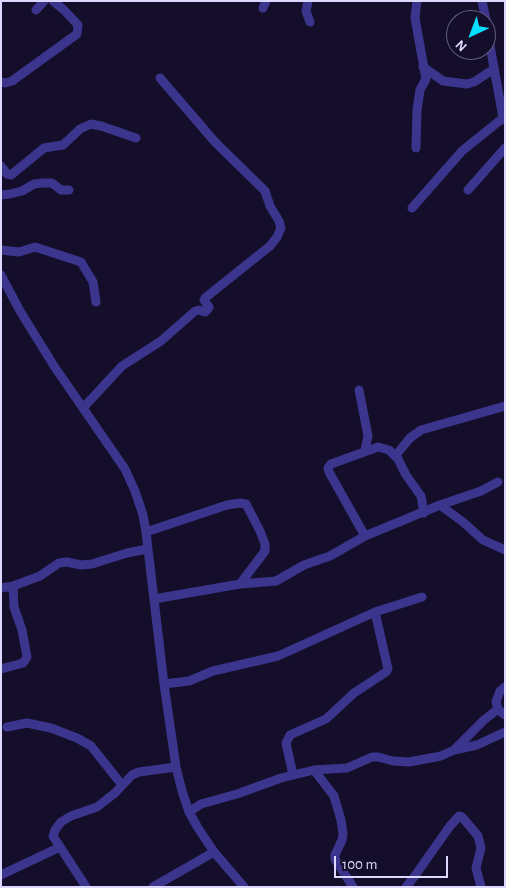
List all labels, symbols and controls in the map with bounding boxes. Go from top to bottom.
north arrow [446,10,496,60]
text: N [453,37,470,54]
scale bar [336,846,450,878]
text: 100 m [342,857,377,872]

